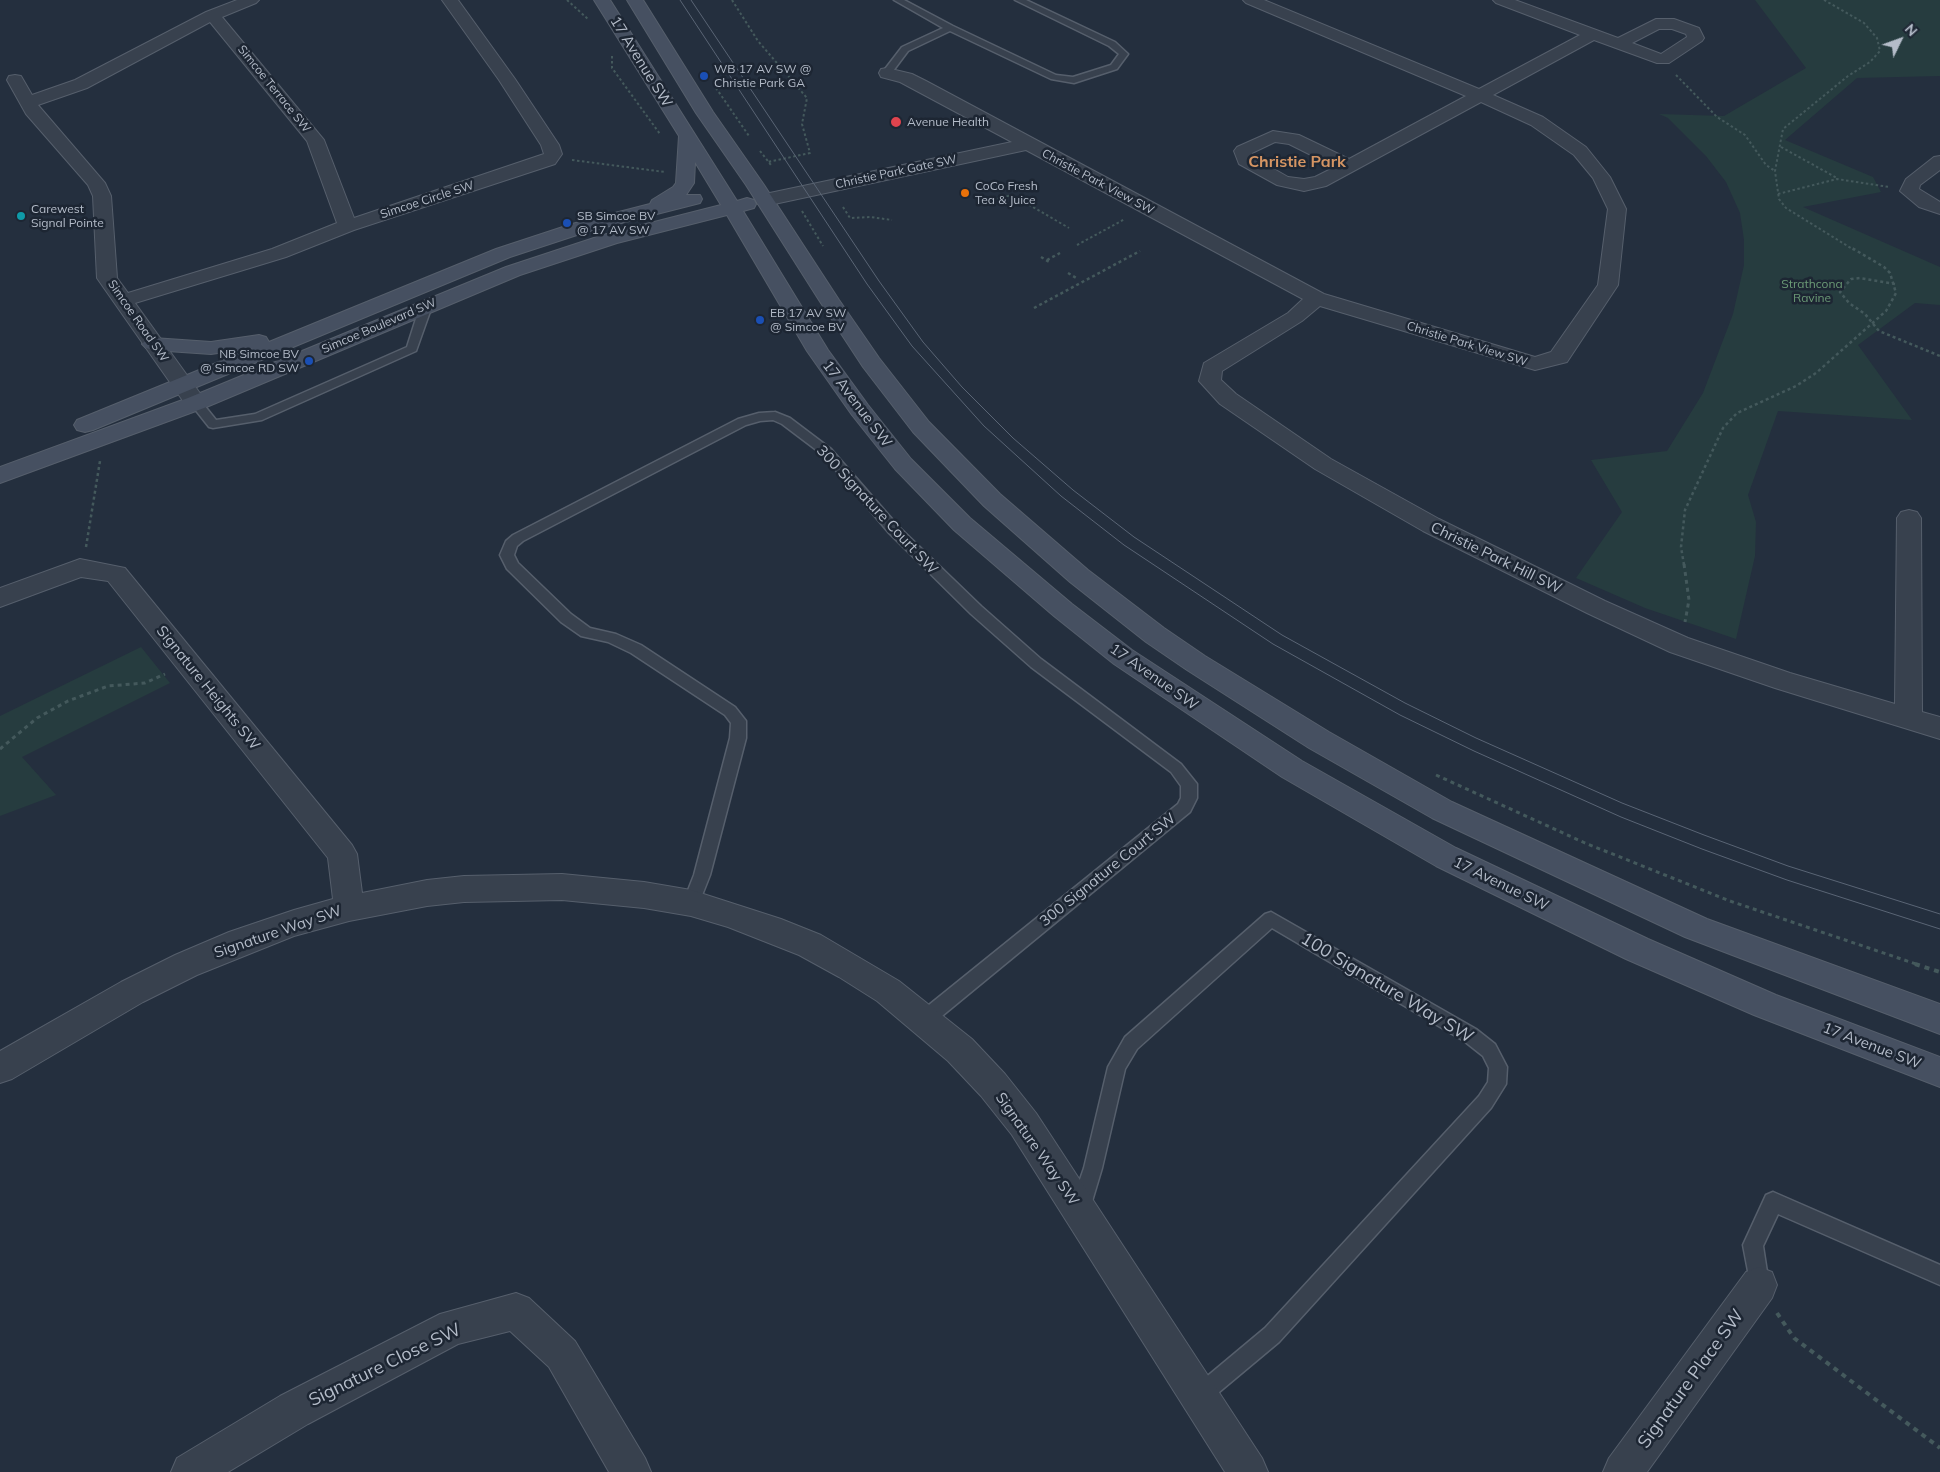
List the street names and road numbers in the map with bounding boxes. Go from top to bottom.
street label: 17 Avenue SW [606,13,676,111]
street label: Simcoe Terrace SW [234,42,314,136]
street label: Christie Park View SW [1039,146,1157,218]
street label: Christie Park Gate SW [834,152,958,192]
street label: Simcoe Circle SW [378,178,476,222]
street label: Simcoe Road SW [104,277,172,365]
street label: Simcoe Boulevard SW [319,295,439,357]
street label: Christie Park View SW [1405,319,1529,369]
street label: 17 Avenue SW [819,357,895,451]
street label: 300 Signature Court SW [813,442,941,578]
street label: Christie Park Hill SW [1427,518,1565,598]
street label: Signature Heights SW [152,622,264,754]
street label: 17 Avenue SW [1106,640,1202,714]
street label: 300 Signature Court SW [1036,810,1180,930]
street label: 17 Avenue SW [1450,853,1552,915]
street label: Signature Way SW [212,902,344,962]
street label: 100 Signature Way SW [1297,928,1477,1048]
street label: 17 Avenue SW [1820,1019,1924,1073]
street label: Signature Way SW [991,1089,1083,1209]
street label: Signature Place SW [1633,1305,1749,1453]
street label: Signature Close SW [305,1319,465,1411]

